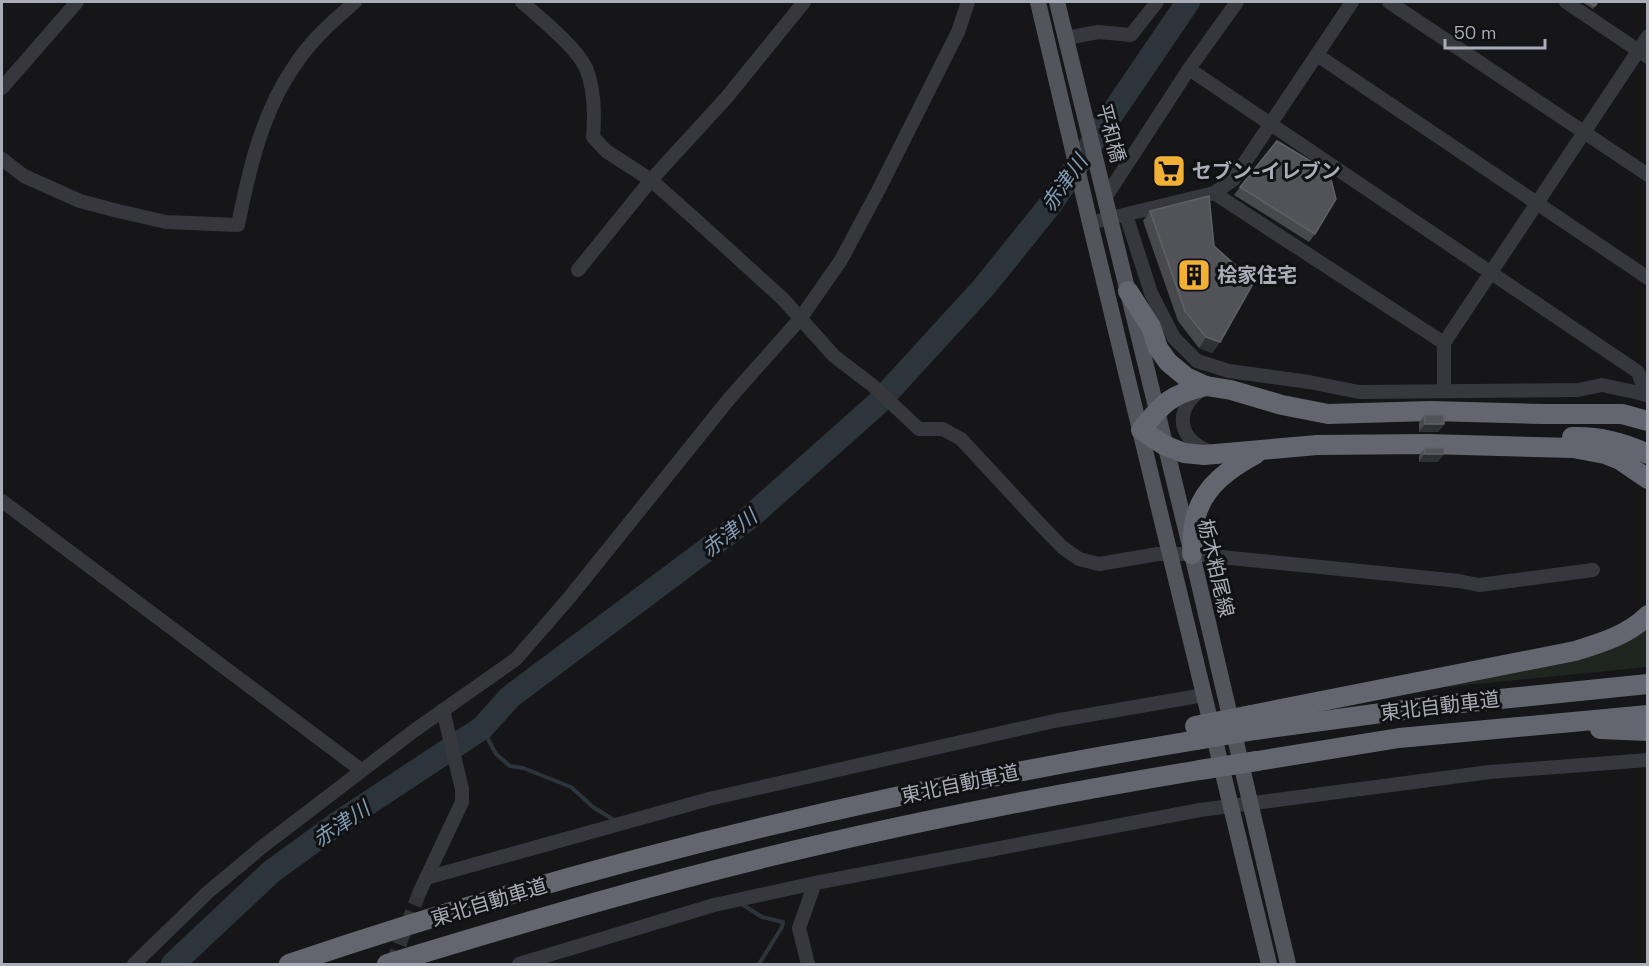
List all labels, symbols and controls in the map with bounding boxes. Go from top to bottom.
scale bar [1445,12,1546,50]
text: 50 m [1454,21,1496,44]
street label: 平和橋 [1091,101,1131,165]
water label: 赤津川 [1035,148,1094,217]
supermarket icon: セブン-イレブン [1151,153,1187,189]
place label: セブン-イレブン [1192,158,1341,184]
building icon: 桧家住宅 [1176,257,1212,293]
place label: 桧家住宅 [1217,262,1297,288]
water label: 赤津川 [696,502,764,563]
street label: 栃木粕尾線 [1192,516,1240,620]
street label: 東北自動車道 [1379,686,1501,726]
street label: 東北自動車道 [899,759,1021,809]
water label: 赤津川 [307,794,376,853]
street label: 東北自動車道 [428,872,550,932]

